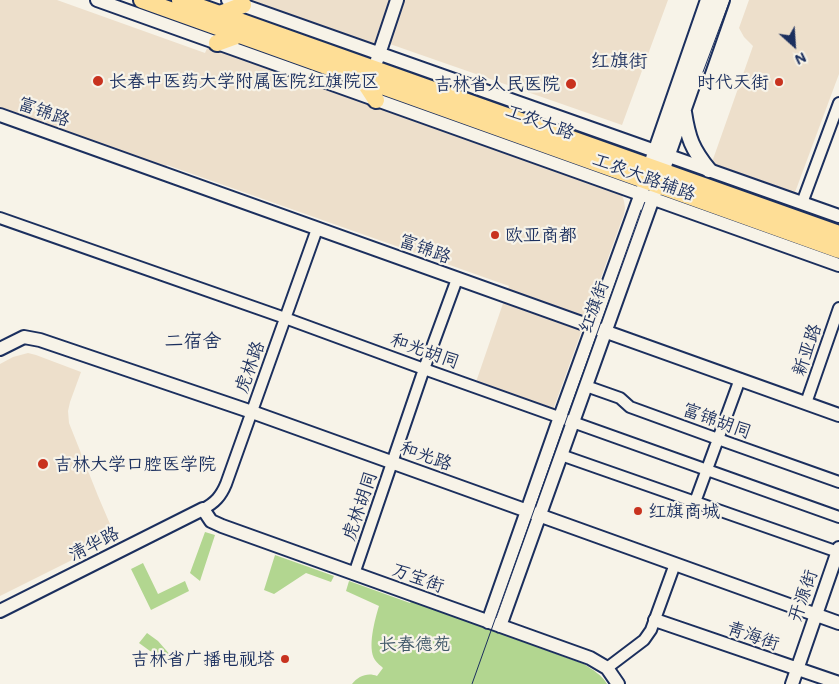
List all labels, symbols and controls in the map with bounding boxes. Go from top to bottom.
north arrow [769,20,819,70]
text: N [792,48,810,70]
district label: 红旗街 [591,50,647,72]
place label: 长春中医药大学附属医院红旗院区 [109,70,379,92]
place label: 时代天街 [697,71,769,93]
place label: 吉林省人民医院 [434,73,560,95]
marker: 长春中医药大学附属医院红旗院区 [91,74,105,88]
marker: 时代天街 [773,76,785,88]
marker: 吉林省人民医院 [564,77,578,91]
street label: 富锦路 [15,93,73,131]
street label: 工农大路 [502,100,578,144]
street label: 工农大路辅路 [590,148,698,206]
place label: 欧亚商都 [505,224,577,246]
marker: 欧亚商都 [489,229,501,241]
street label: 富锦路 [396,230,454,268]
street label: 红旗街 [575,278,613,336]
street label: 新亚路 [788,321,826,379]
street label: 和光胡同 [387,329,463,373]
district label: 二宿舍 [165,330,221,352]
street label: 虎林路 [231,338,269,396]
street label: 富锦胡同 [679,399,755,443]
street label: 和光路 [397,437,455,475]
place label: 吉林大学口腔医学院 [54,453,216,475]
marker: 吉林大学口腔医学院 [36,457,50,471]
street label: 虎林胡同 [338,468,382,544]
place label: 红旗商城 [648,500,720,522]
marker: 红旗商城 [632,505,644,517]
street label: 清华路 [65,522,123,566]
street label: 万宝街 [389,559,447,597]
street label: 开源街 [784,567,822,625]
street label: 青海街 [724,617,782,655]
park label: 长春德苑 [379,633,451,655]
place label: 吉林省广播电视塔 [131,648,275,670]
marker: 吉林省广播电视塔 [279,653,291,665]

